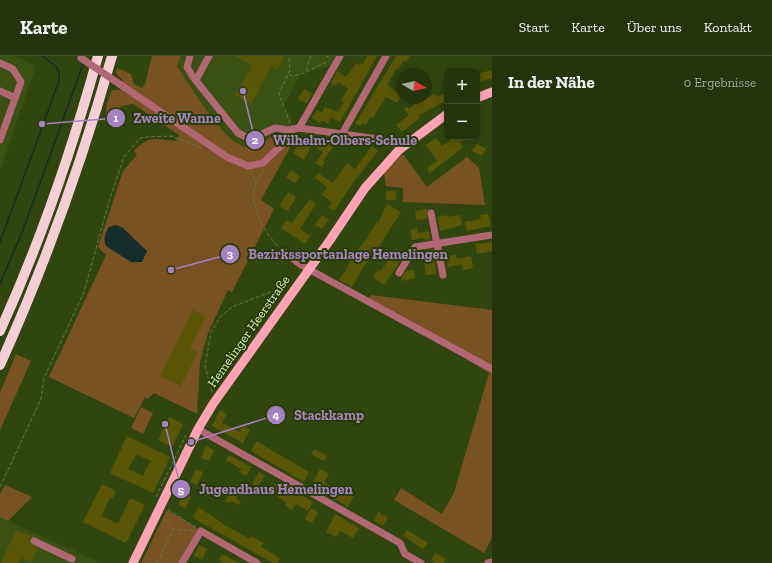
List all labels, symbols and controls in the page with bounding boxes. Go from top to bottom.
text: Karte [20,16,68,39]
text: Start [519,19,549,36]
text: Karte [571,19,605,36]
text: Über uns [627,19,682,36]
text: Kontakt [704,19,752,36]
north arrow [396,68,432,104]
map controls [444,68,480,140]
button: + [444,68,480,104]
text: In der Nähe [508,72,595,92]
text: 0 Ergebnisse [684,75,756,90]
button: − [444,104,480,140]
callout: Zweite Wanne [106,105,229,131]
text: Zweite Wanne [133,110,221,127]
text: 1 [114,111,119,125]
callout: Wilhelm-Olbers-Schule [245,127,425,153]
text: Wilhelm-Olbers-Schule [273,132,417,149]
text: 2 [252,133,259,147]
callout: Bezirkssportanlage Hemelingen [220,241,455,267]
text: Bezirkssportanlage Hemelingen [248,246,448,263]
text: 3 [227,247,234,261]
street label: Hemelinger Heerstraße [204,273,293,390]
callout: Stackkamp [266,402,371,428]
text: Stackkamp [294,407,364,424]
text: 4 [273,408,280,422]
callout: Jugendhaus Hemelingen [171,476,361,502]
text: Jugendhaus Hemelingen [199,481,354,498]
text: 5 [178,483,184,497]

